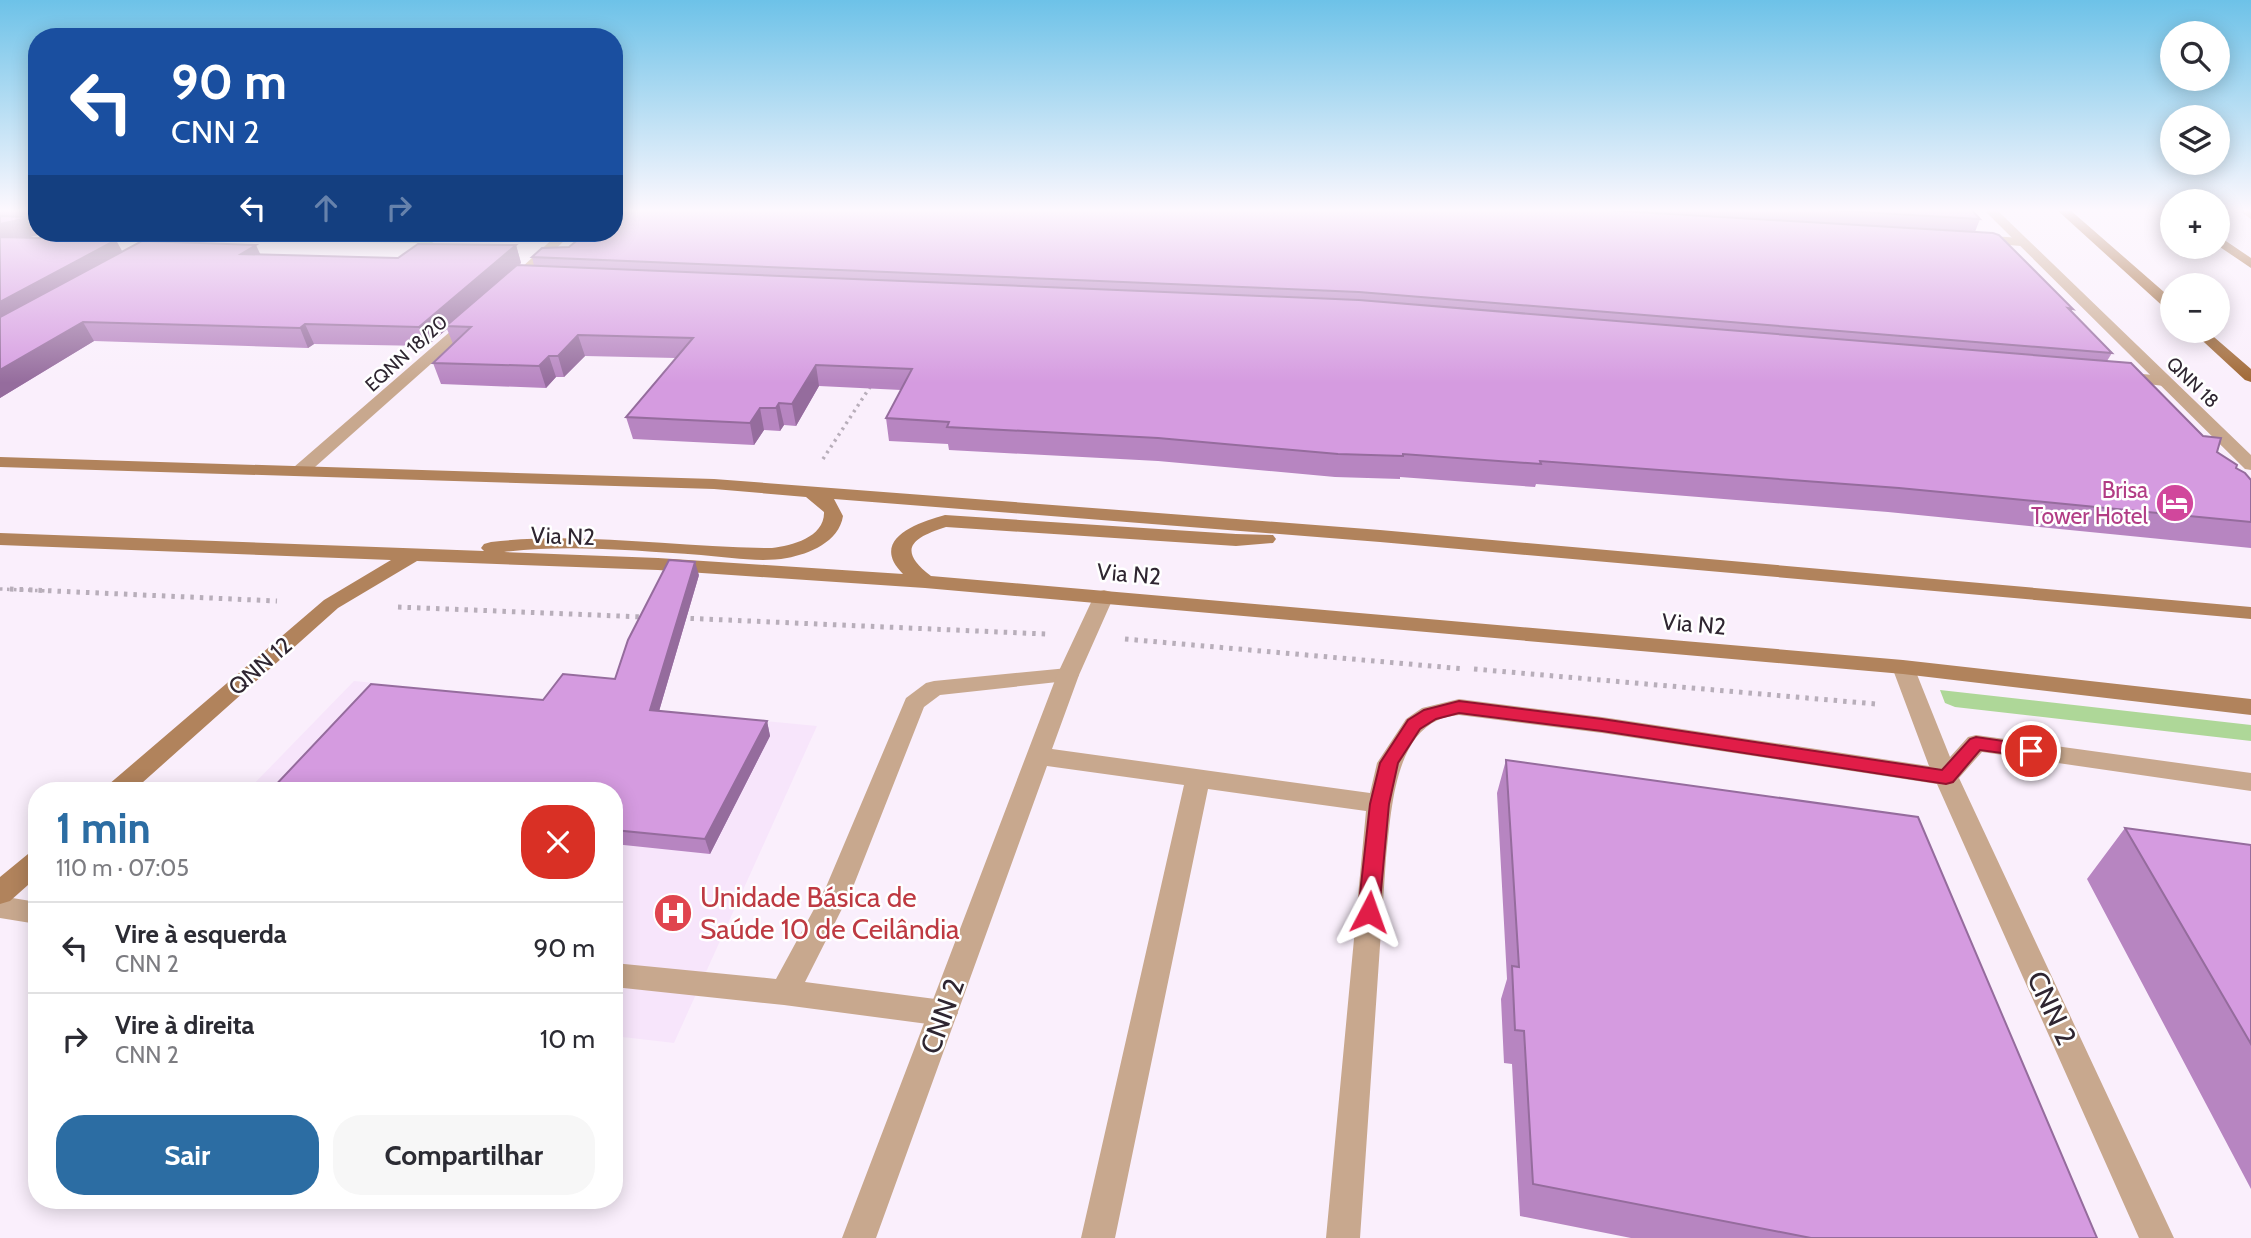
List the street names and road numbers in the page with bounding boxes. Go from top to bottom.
street label: EQNN 18/20 [360,310,452,396]
street label: QNN 18 [2162,352,2223,413]
street label: Via N2 [530,521,596,551]
street label: Via N2 [1096,557,1162,591]
street label: Via N2 [1661,607,1727,641]
street label: QNN 12 [223,631,297,701]
street label: CNN 2 [2020,966,2084,1050]
street label: CNN 2 [913,974,971,1058]

